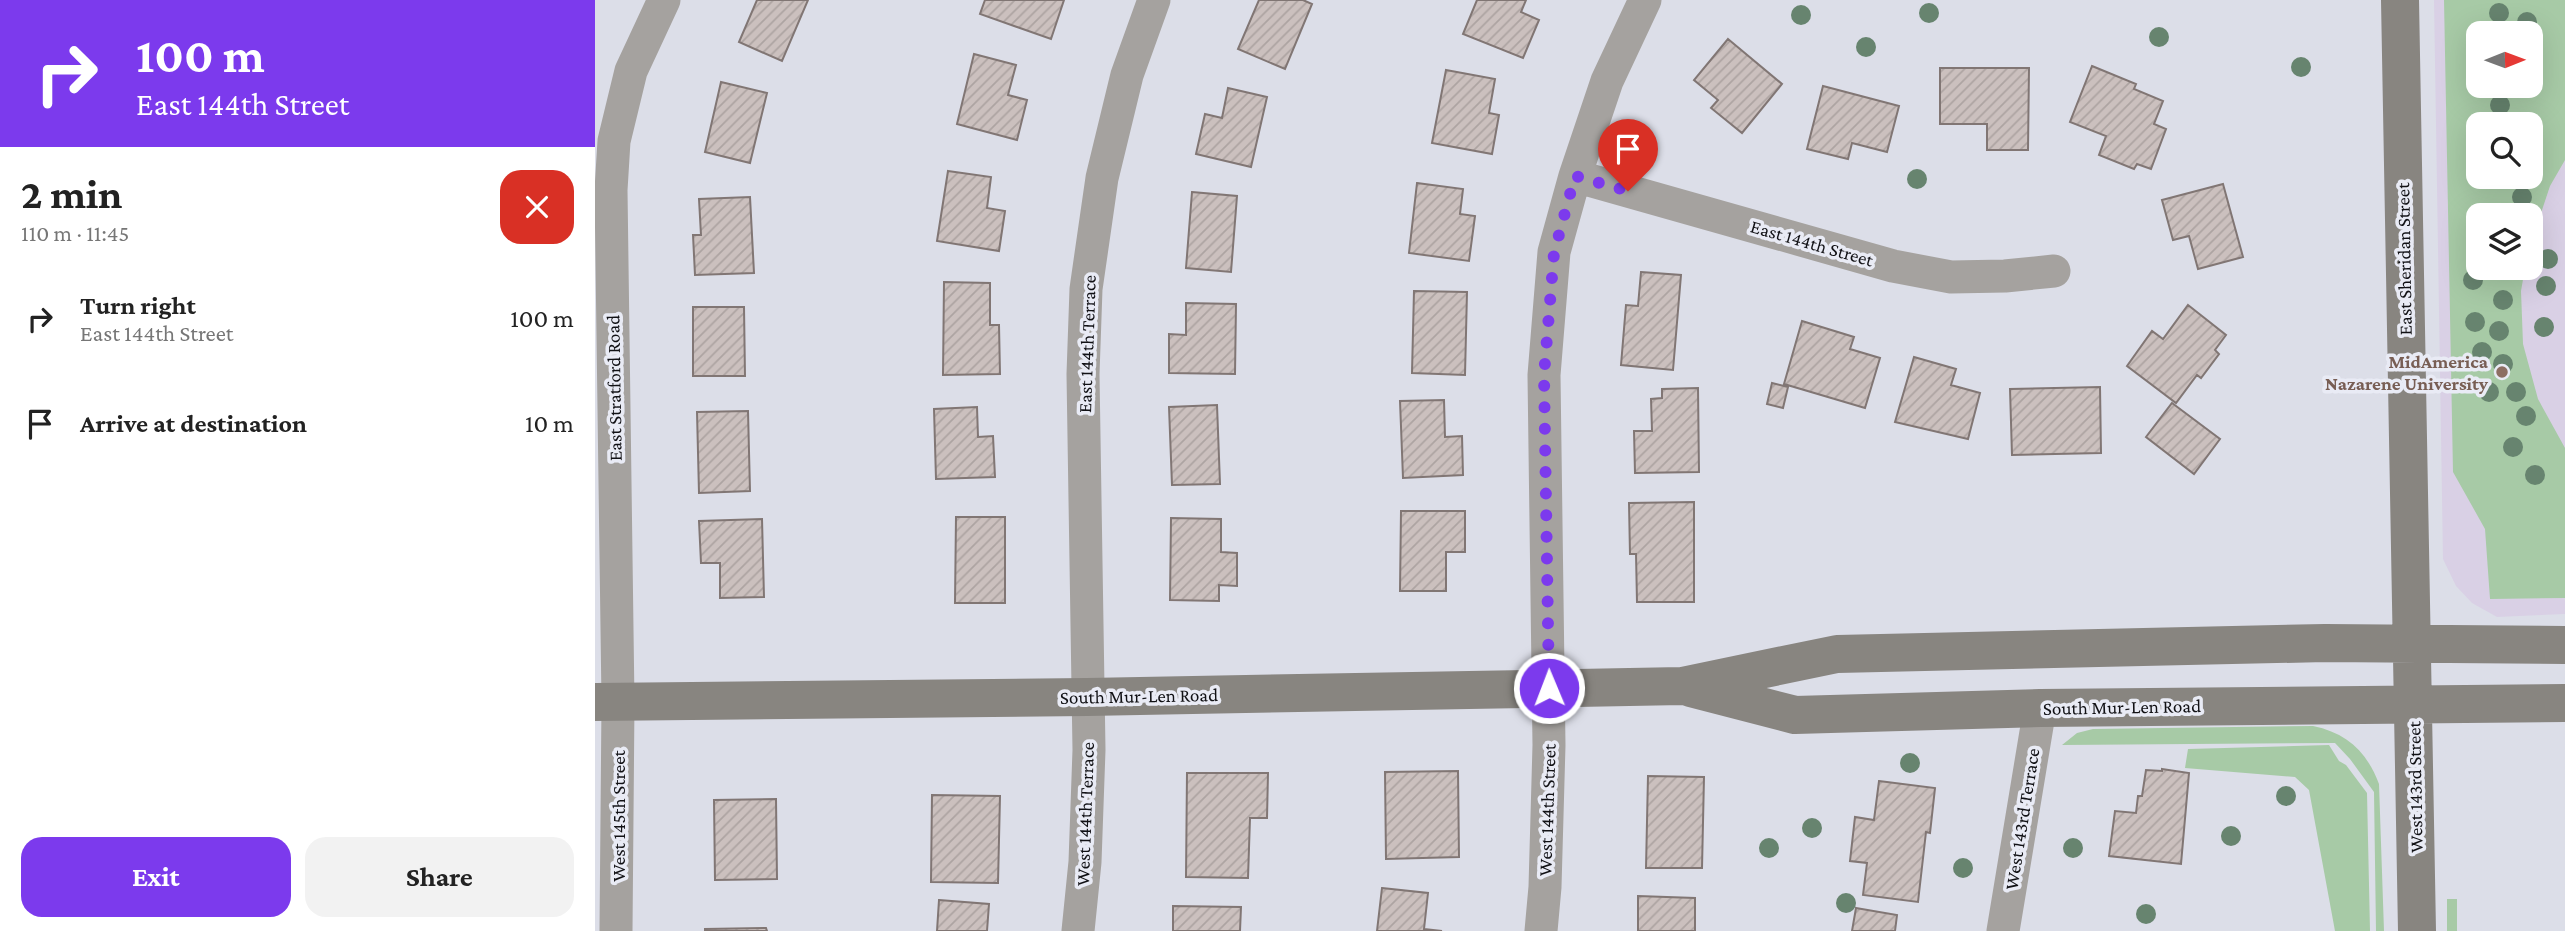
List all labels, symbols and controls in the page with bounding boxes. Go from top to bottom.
north arrow [2466,21,2543,98]
map controls [2466,21,2543,280]
icon: right [21,28,112,119]
text: 100 m [136,28,265,83]
text: East 144th Street [136,86,349,122]
button: search [2466,112,2543,189]
pin [1598,119,1658,191]
icon: arrive [1609,130,1647,168]
text: 2 min [21,170,122,217]
button: close [500,170,574,244]
street label: East Sheridan Street [2392,182,2416,336]
button: layers [2466,203,2543,280]
street label: East 144th Street [1748,215,1876,271]
text: 110 m · 11:45 [21,220,129,246]
street label: East 144th Terrace [1074,275,1100,413]
text: Turn right [80,291,196,320]
icon: right [21,300,59,338]
text: 100 m [510,304,574,333]
street label: East Stratford Road [602,315,626,461]
text: East 144th Street [80,320,233,346]
place label: MidAmerica Nazarene University [2325,351,2489,394]
marker: MidAmerica Nazarene University [2494,364,2510,380]
icon: arrive [21,405,59,443]
text: Arrive at destination [80,409,307,438]
text: 10 m [525,409,574,438]
position arrow [1512,651,1586,725]
street label: South Mur-Len Road [1060,684,1218,708]
street label: South Mur-Len Road [2043,695,2201,719]
street label: West 143rd Street [2403,720,2427,853]
street label: West 144th Terrace [1072,742,1098,886]
street label: West 144th Street [1534,743,1560,877]
street label: West 143rd Terrace [2000,747,2044,891]
street label: West 145th Street [608,749,629,882]
button: Exit [21,837,291,917]
button: Share [305,837,574,917]

